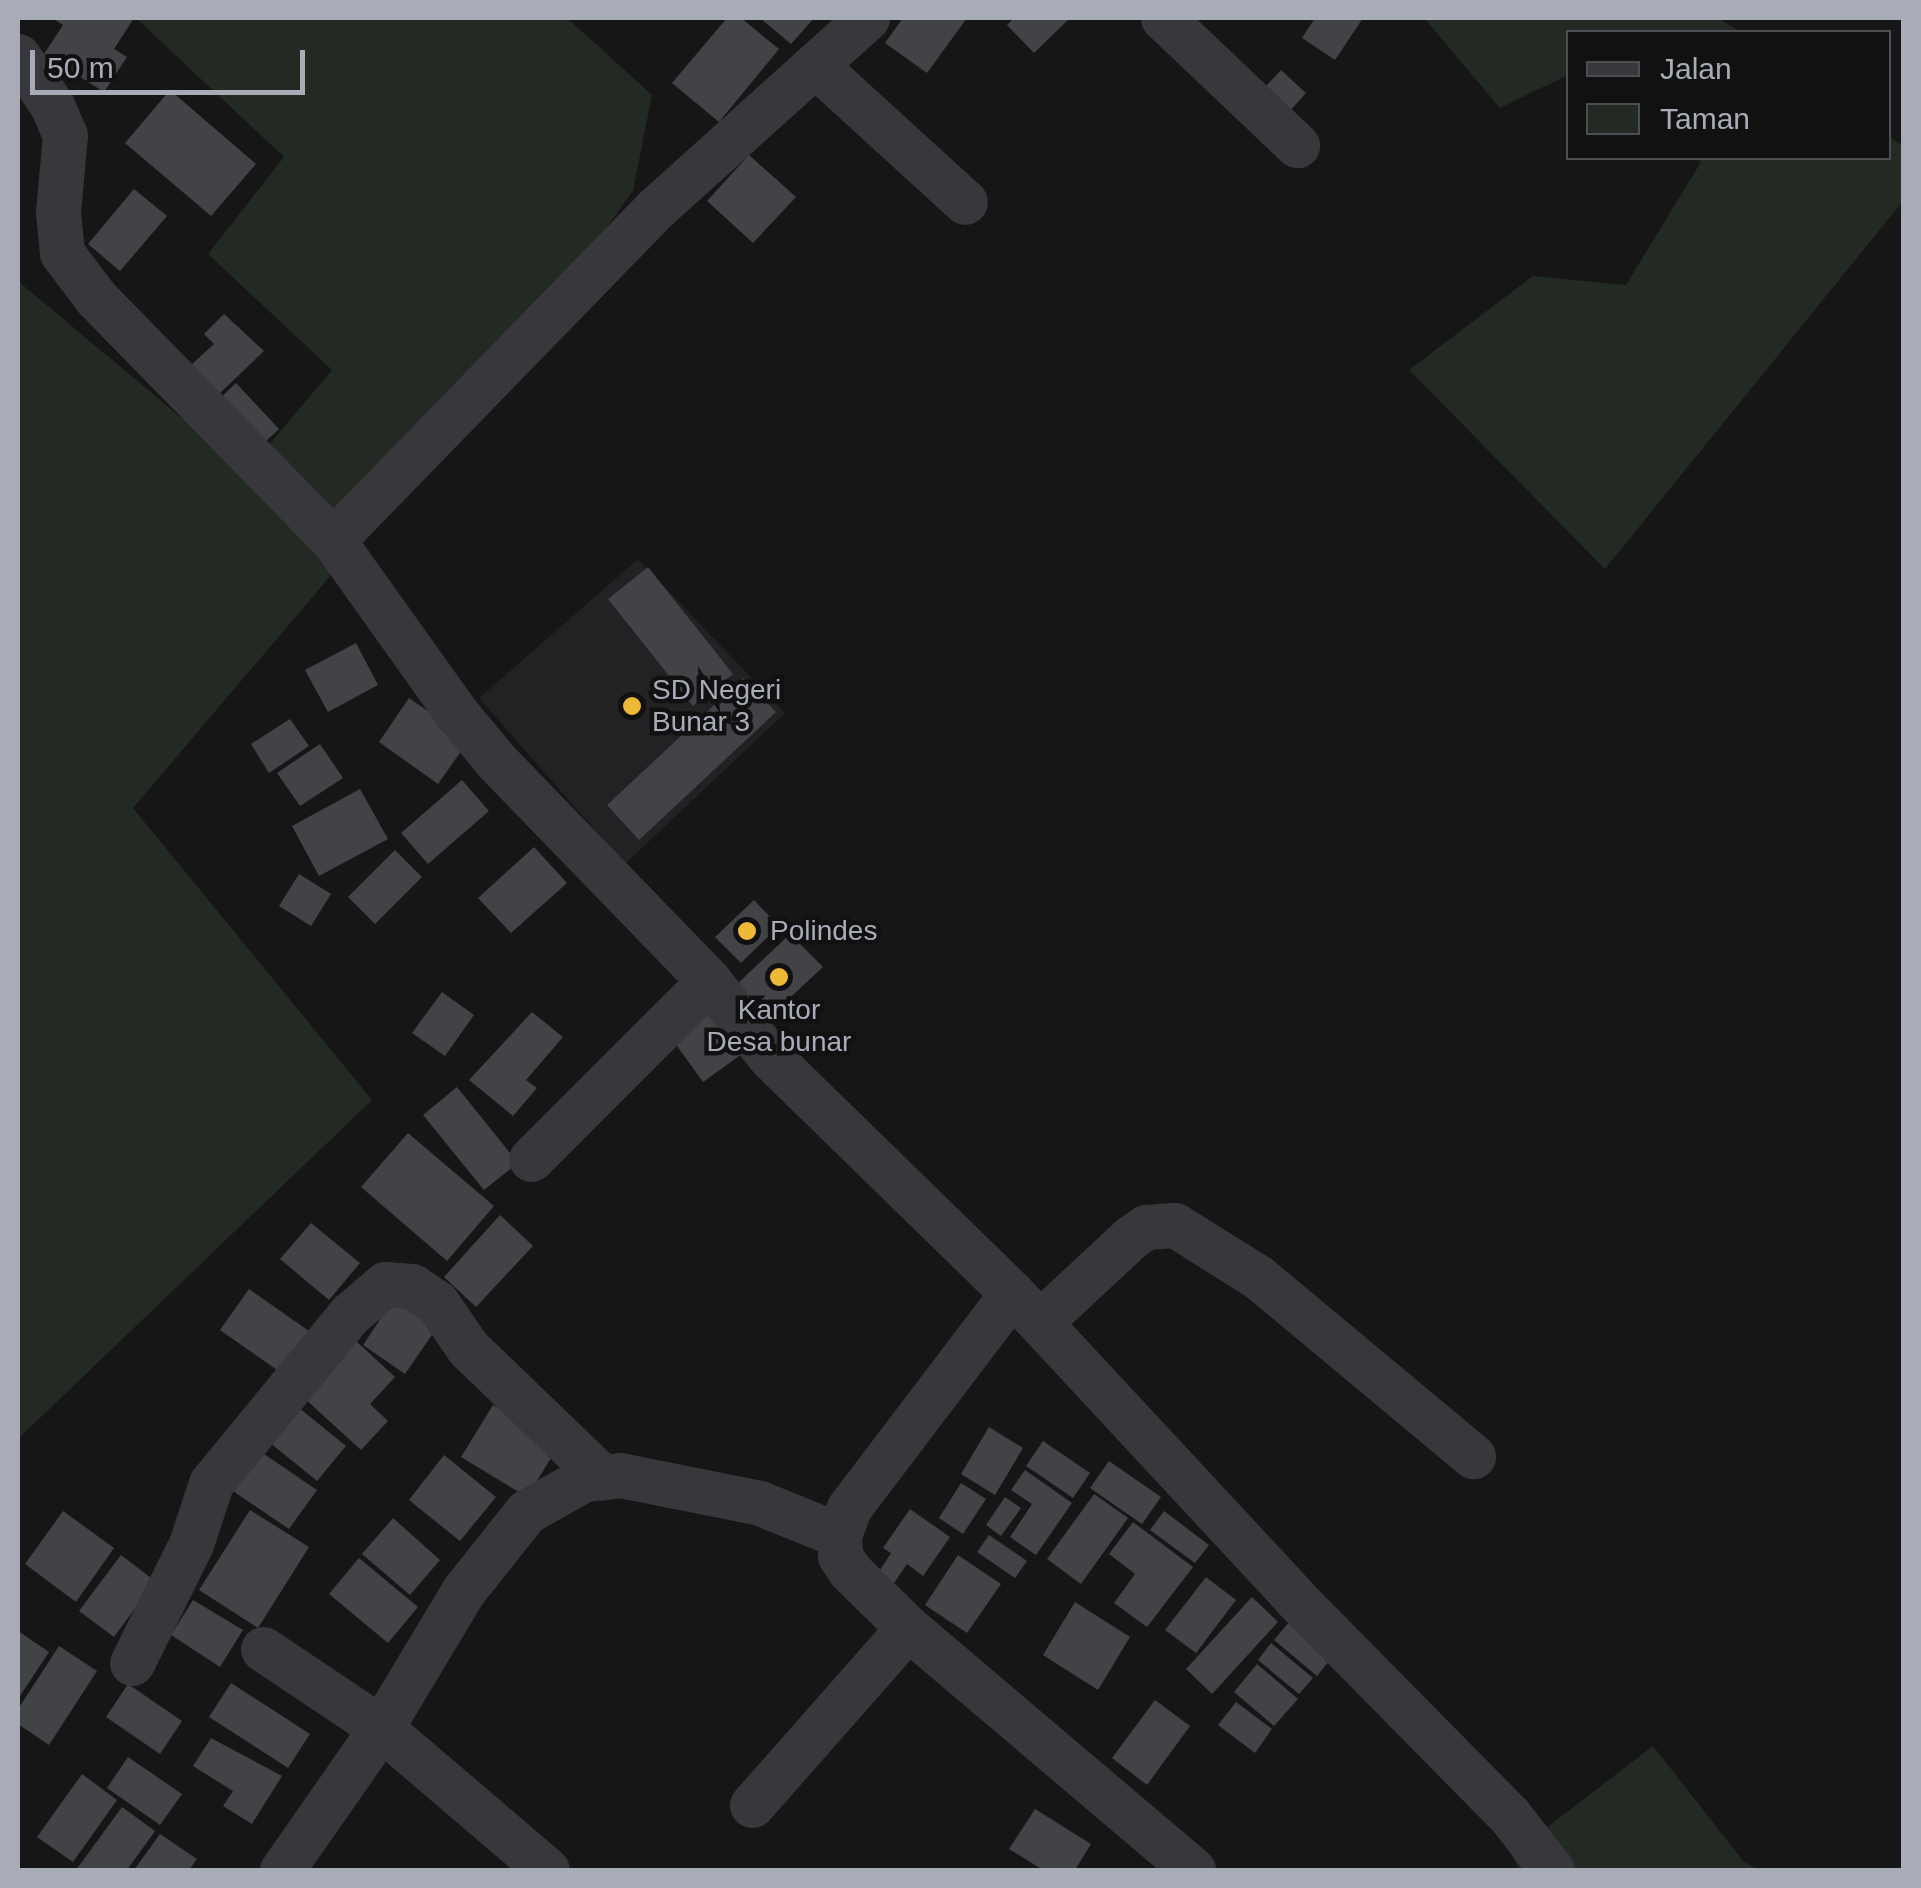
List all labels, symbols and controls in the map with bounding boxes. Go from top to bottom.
scale bar [35,30,310,92]
legend [1566,30,1891,160]
text: 50 m [47,51,114,84]
text: Jalan [1660,52,1732,85]
text: Taman [1660,102,1750,135]
place label: SD Negeri Bunar 3 [652,673,781,739]
marker: SD Negeri Bunar 3 [621,695,643,717]
place label: Polindes [770,914,877,948]
marker: Polindes [734,918,760,944]
marker: Kantor Desa bunar [768,966,790,988]
place label: Kantor Desa bunar [707,993,851,1059]

